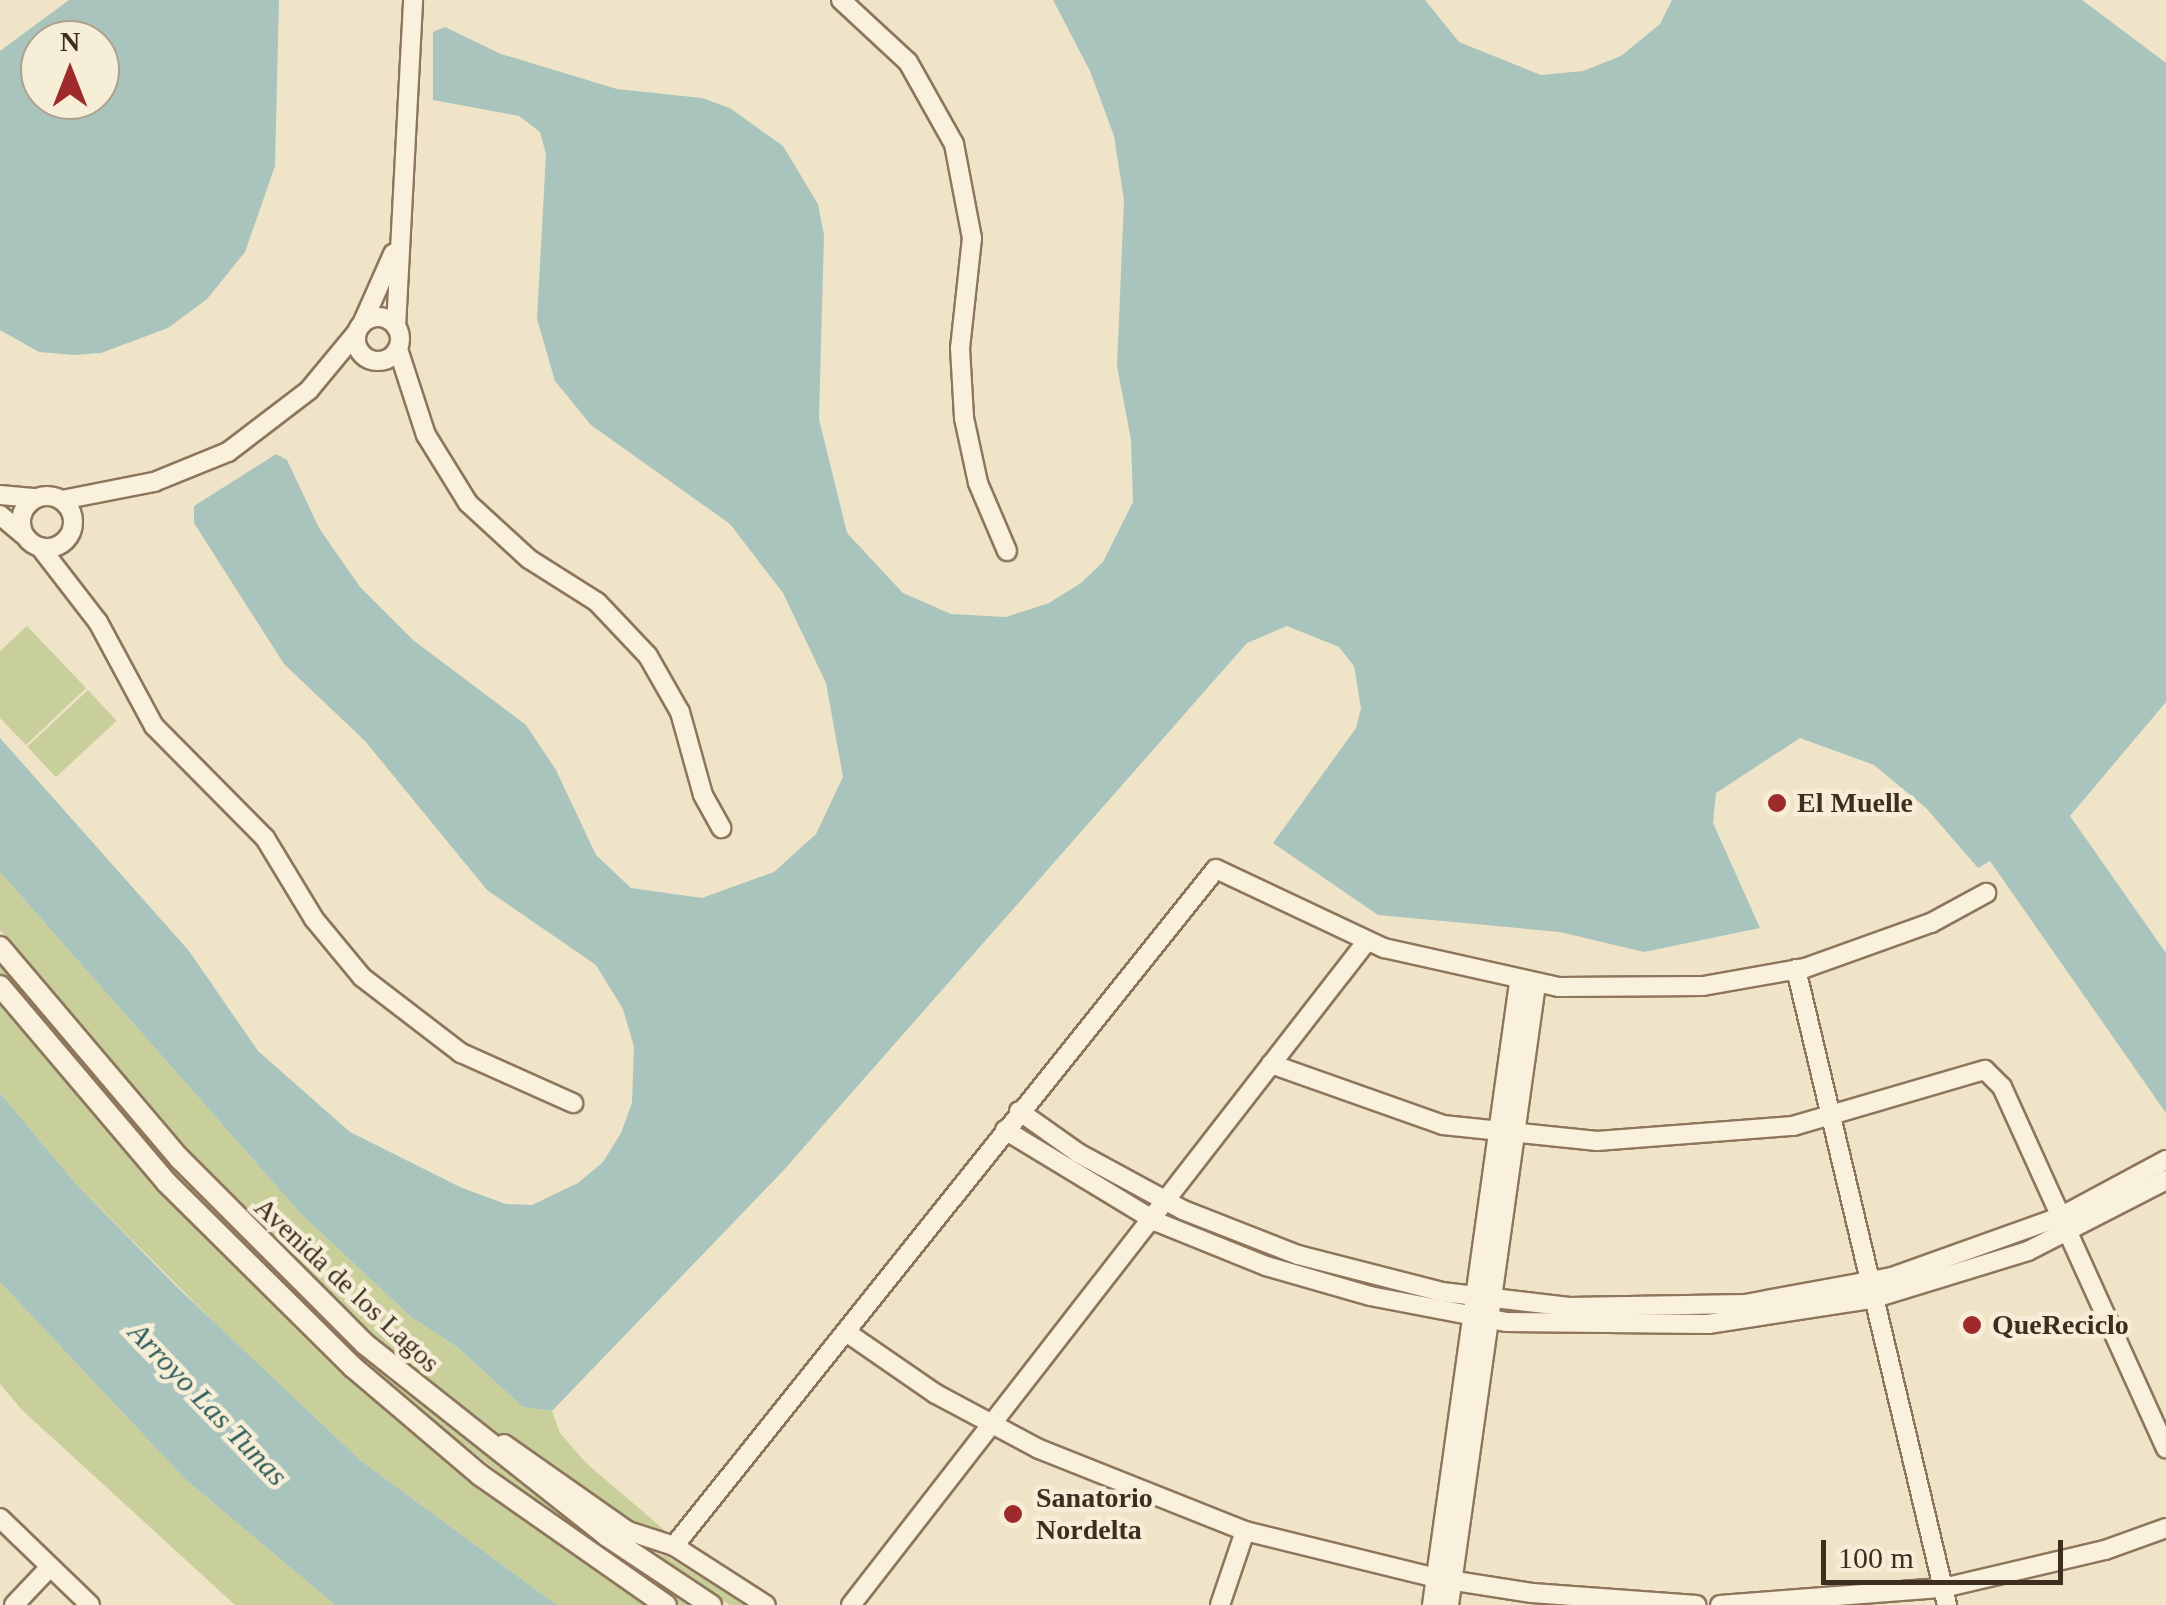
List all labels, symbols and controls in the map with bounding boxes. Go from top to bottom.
north arrow [20,20,120,120]
text: N [60,26,80,57]
place label: El Muelle [1797,786,1913,820]
marker: El Muelle [1766,792,1788,814]
street label: Avenida de los Lagos [247,1190,447,1380]
place label: QueReciclo [1992,1308,2129,1342]
marker: QueReciclo [1961,1314,1983,1336]
water label: Arroyo Las Tunas [121,1315,295,1493]
place label: Sanatorio Nordelta [1036,1481,1153,1547]
marker: Sanatorio Nordelta [1000,1501,1026,1527]
scale bar [1826,1520,2068,1582]
text: 100 m [1838,1541,1914,1574]

